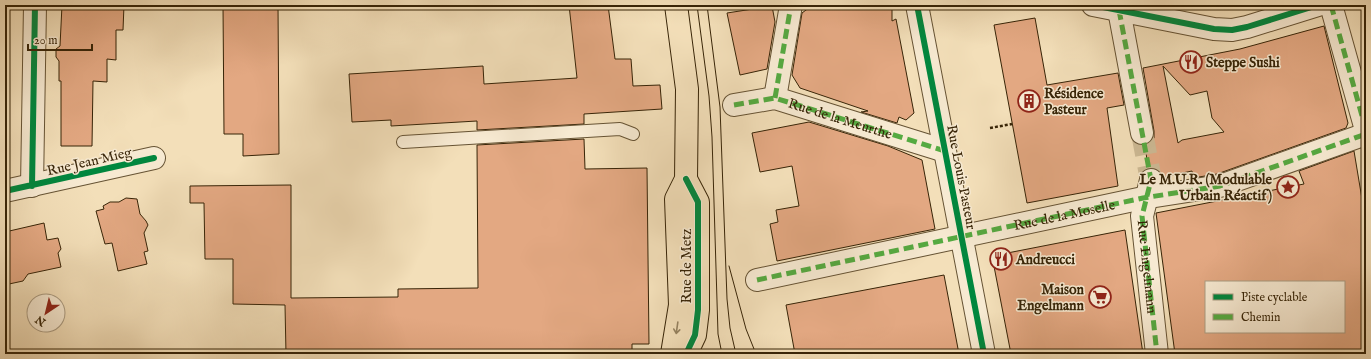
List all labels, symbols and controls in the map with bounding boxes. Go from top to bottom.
scale bar [28,26,92,52]
text: 20 m [34,33,57,48]
restaurant icon: Steppe Sushi [1178,49,1204,75]
place label: Steppe Sushi [1206,54,1280,72]
place label: Résidence Pasteur [1044,85,1104,119]
building icon: Résidence Pasteur [1016,88,1042,114]
street label: Rue de la Meurthe [786,95,895,144]
street label: Rue Louis Pasteur [942,123,980,231]
street label: Rue Jean Mieg [45,143,134,180]
place label: Le M.U.R. (Modulable Urbain Réactif) [1139,171,1273,205]
place icon: Le M.U.R. (Modulable Urbain Réactif) [1275,174,1301,200]
street label: Rue de la Moselle [1012,196,1117,235]
street label: Rue Engelmann [1132,219,1161,315]
street label: Rue de Metz [678,228,696,304]
restaurant icon: Andreucci [988,246,1014,272]
place label: Andreucci [1015,251,1075,269]
place label: Maison Engelmann [1017,281,1085,315]
legend [1205,281,1345,333]
supermarket icon: Maison Engelmann [1087,284,1113,310]
text: Piste cyclable [1241,290,1308,305]
north arrow [26,293,66,333]
text: Chemin [1241,310,1281,325]
text: N [33,312,50,329]
one-way arrow [673,321,681,334]

